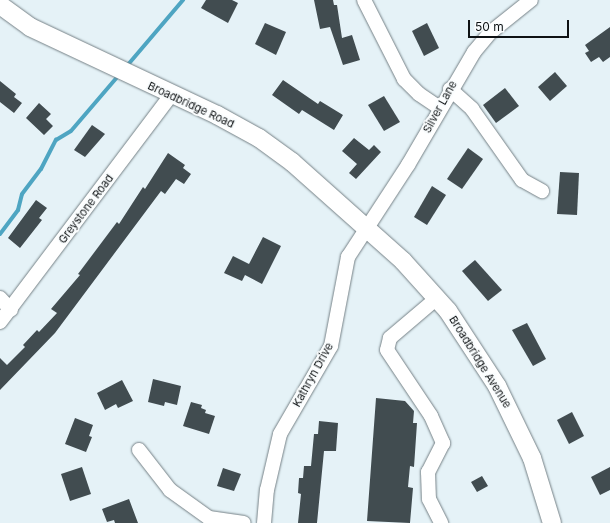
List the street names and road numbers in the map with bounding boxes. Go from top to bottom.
street label: Broadbridge Road [146,79,236,131]
street label: Silver Lane [420,79,460,135]
street label: Greystone Road [56,172,116,246]
street label: Broadbridge Avenue [446,314,514,410]
street label: Kathryn Drive [290,341,336,409]

